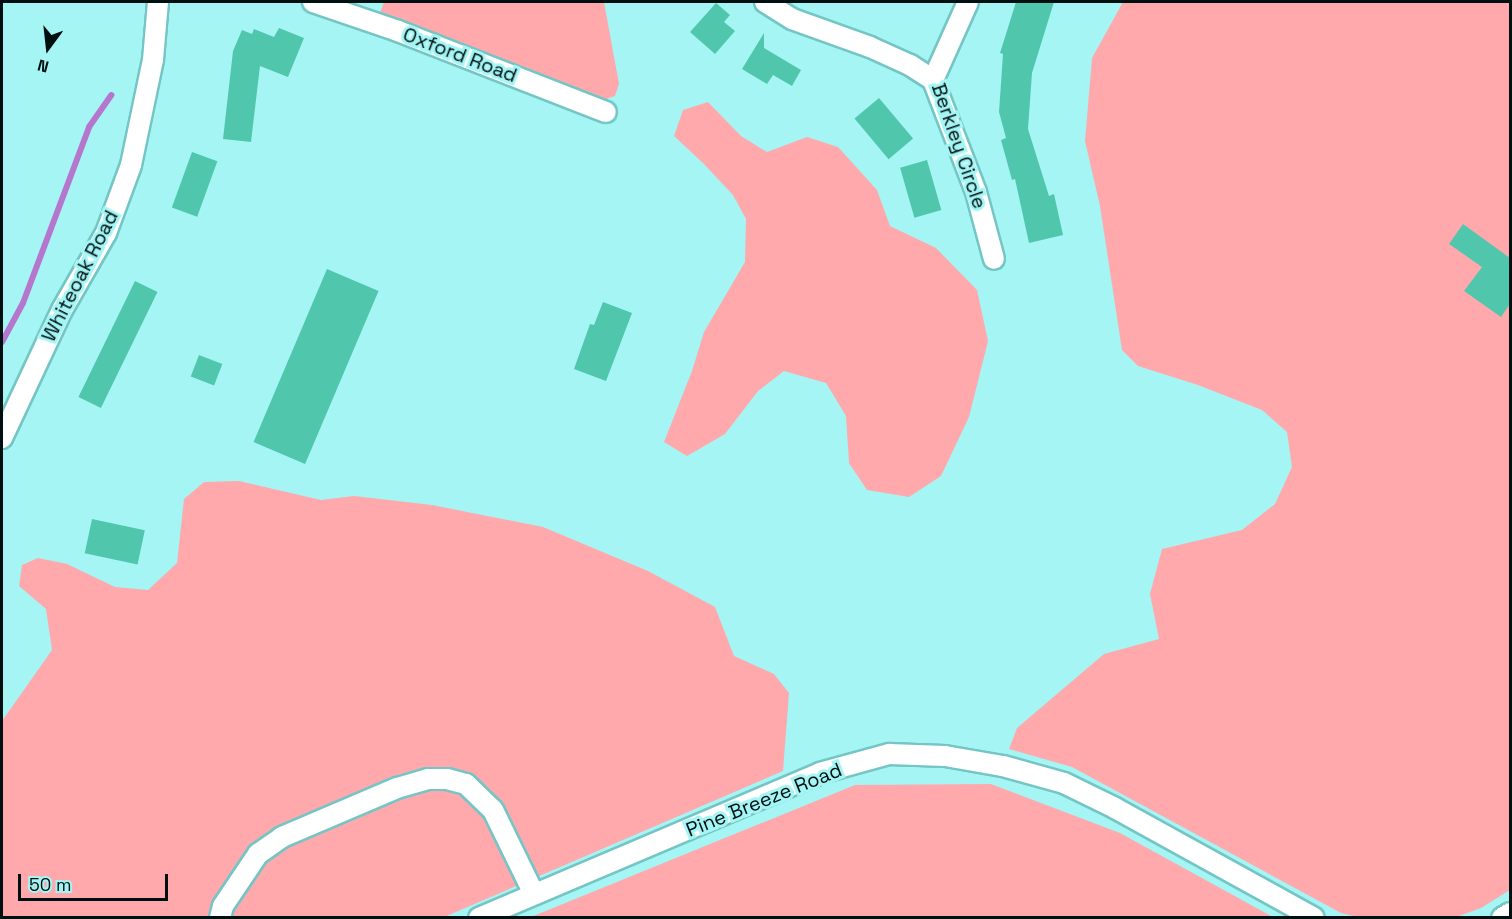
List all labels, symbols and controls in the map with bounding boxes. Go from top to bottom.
north arrow [18,18,78,78]
street label: Oxford Road [400,22,520,88]
text: N [35,54,51,77]
street label: Berkley Circle [926,80,992,212]
street label: Whiteoak Road [37,206,123,346]
street label: Pine Breeze Road [683,758,845,842]
scale bar [21,862,171,900]
text: 50 m [29,873,71,896]

